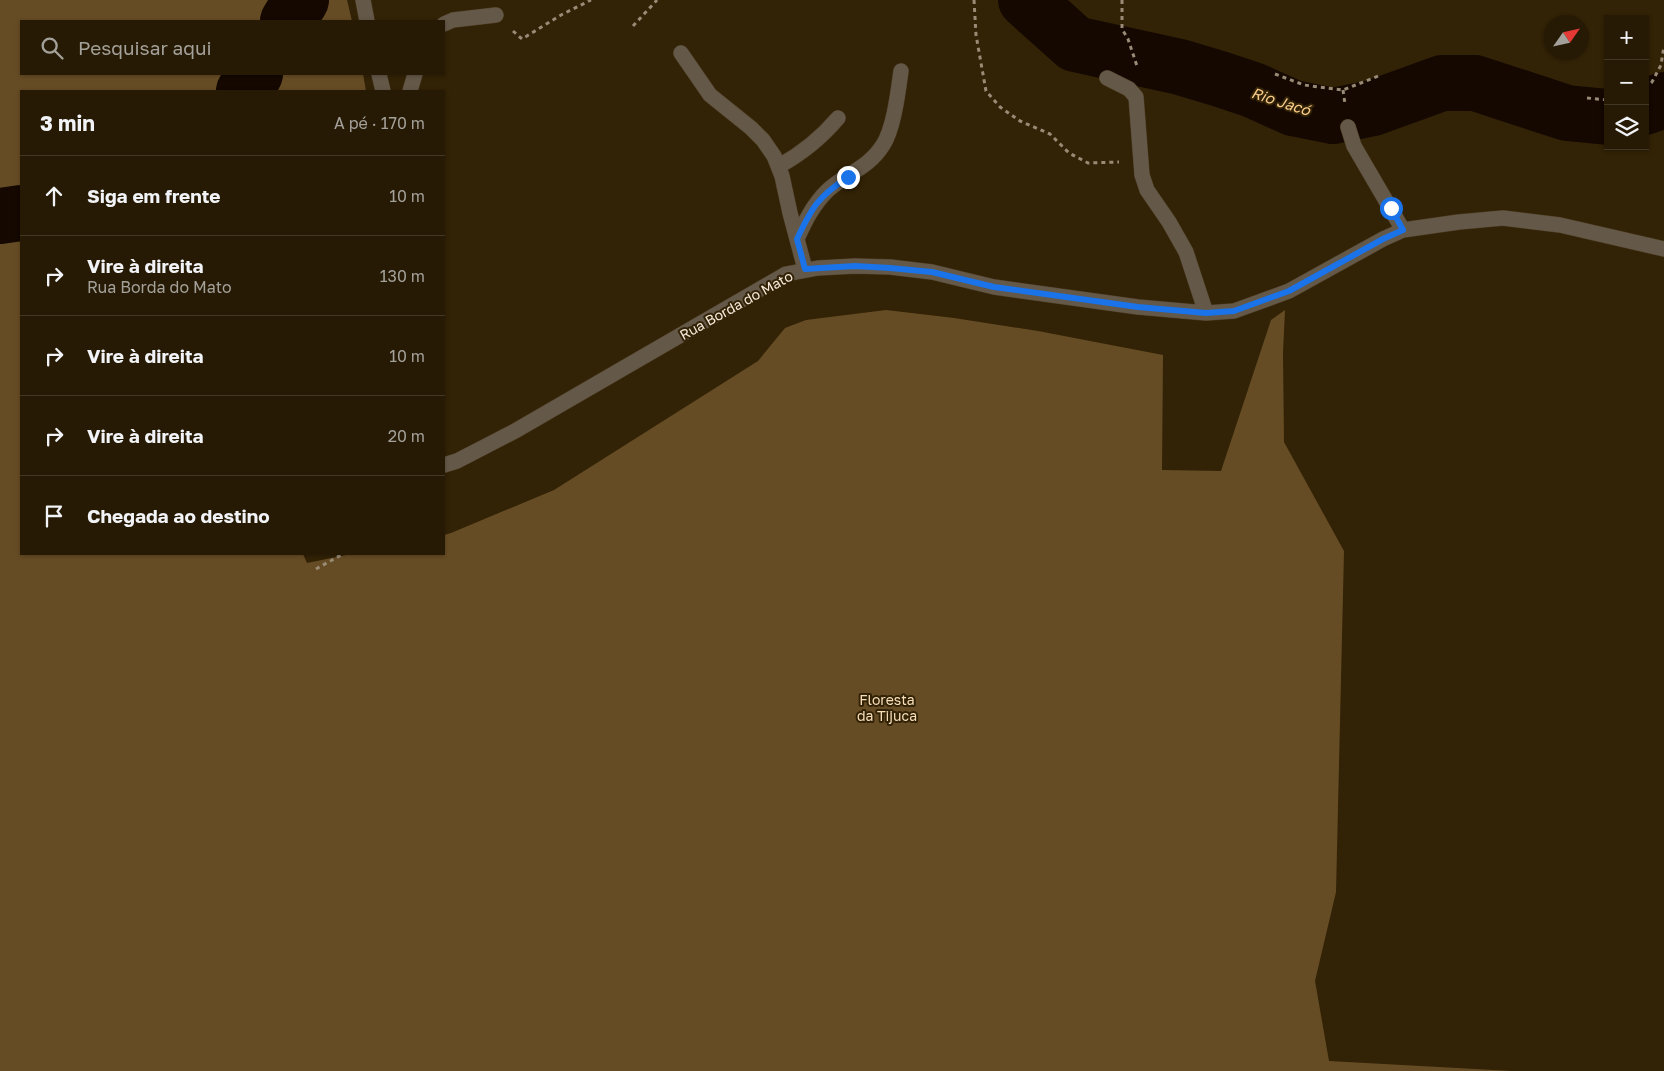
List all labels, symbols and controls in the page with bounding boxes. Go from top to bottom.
north arrow [1544,15,1589,60]
map controls [1604,15,1649,150]
button: + [1604,15,1649,60]
search box [20,20,445,75]
icon: search [38,34,66,62]
text: Pesquisar aqui [78,36,212,59]
button: − [1604,60,1649,105]
water label: Rio Jacó [1249,83,1315,120]
button: layers [1604,105,1649,150]
text: 3 min [40,110,95,136]
text: A pé · 170 m [334,113,425,133]
route end [837,166,860,189]
icon: ahead [40,182,68,210]
text: Siga em frente [87,184,221,207]
text: 10 m [389,186,425,206]
route start [1380,197,1403,220]
text: Vire à direita [87,254,204,277]
icon: right [40,262,68,290]
text: 130 m [380,266,425,286]
street label: Rua Borda do Mato [677,267,795,343]
text: Rua Borda do Mato [87,277,232,297]
icon: right [40,342,68,370]
text: Vire à direita [87,344,204,367]
text: 10 m [389,346,425,366]
icon: right [40,422,68,450]
text: Vire à direita [87,424,204,447]
text: 20 m [388,426,425,446]
icon: arrive [40,502,68,530]
text: Chegada ao destino [87,504,270,527]
park label: Floresta da Tijuca [857,691,917,724]

